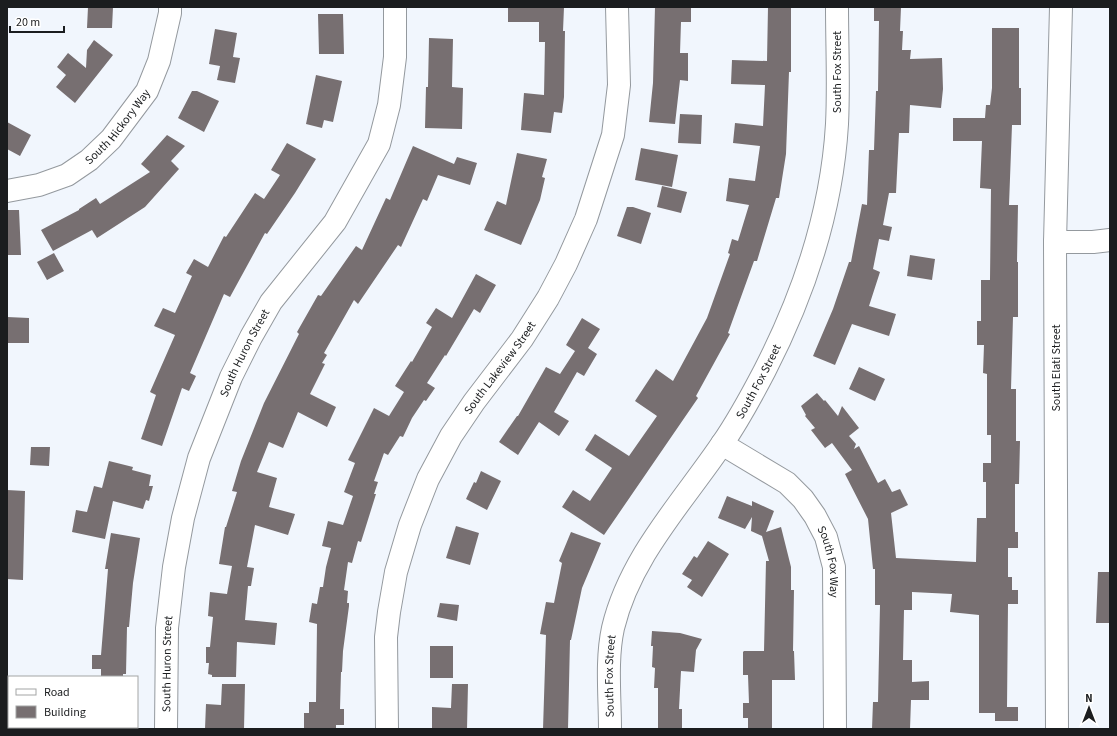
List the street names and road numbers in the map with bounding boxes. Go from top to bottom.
street label: South Fox Street [829,31,846,113]
street label: South Hickory Way [81,85,155,169]
street label: South Huron Street [216,306,274,400]
street label: South Lakeview Street [460,318,540,418]
street label: South Elati Street [1048,324,1065,412]
street label: South Fox Street [732,341,785,422]
street label: South Fox Way [813,523,842,598]
street label: South Huron Street [158,615,177,712]
street label: South Fox Street [601,634,621,718]

